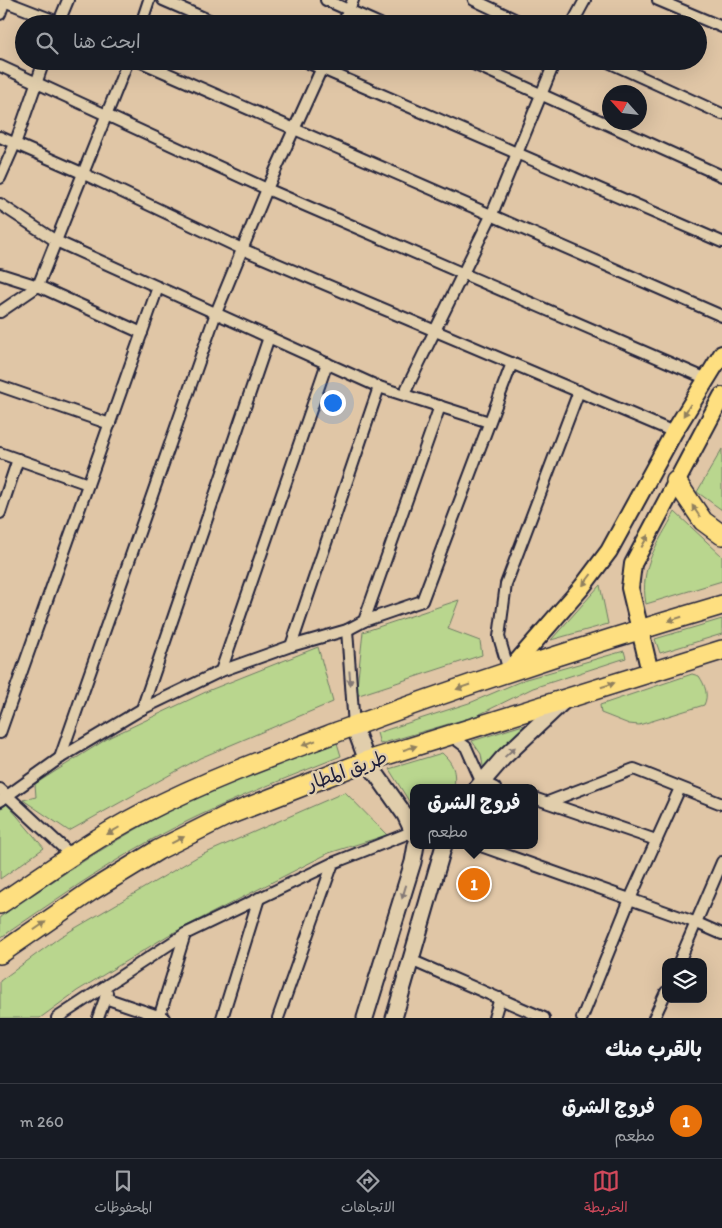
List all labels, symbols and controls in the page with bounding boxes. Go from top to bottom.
search box [15,15,707,70]
icon: search [33,29,61,57]
text: ابحث هنا [73,30,141,53]
north arrow [602,85,647,130]
your location [320,390,346,416]
one-way arrow [683,404,692,417]
one-way arrow [691,504,701,517]
one-way arrow [641,534,649,549]
one-way arrow [582,573,593,586]
one-way arrow [668,615,683,623]
one-way arrow [347,670,355,686]
one-way arrow [601,681,616,689]
one-way arrow [455,684,470,691]
one-way arrow [301,740,316,747]
one-way arrow [402,743,417,751]
street label: طريق المطار [302,745,390,796]
one-way arrow [504,746,516,758]
popup [410,784,538,849]
text: فروج الشرق [427,791,521,814]
text: مطعم [427,822,468,841]
one-way arrow [106,826,119,835]
one-way arrow [170,836,185,844]
pin: 1 [458,865,490,903]
one-way arrow [400,885,407,900]
one-way arrow [33,921,47,931]
map controls [662,958,707,1003]
button: layers [662,958,707,1003]
text: بالقرب منك [605,1036,702,1061]
text: فروج الشرق [562,1095,655,1118]
text: 260 m [20,1112,64,1131]
text: 1 [682,1112,690,1131]
text: مطعم [615,1126,655,1145]
tab: المحفوظات [94,1167,152,1220]
tab: الاتجاهات [341,1167,395,1220]
tab: الخريطة [584,1167,628,1220]

